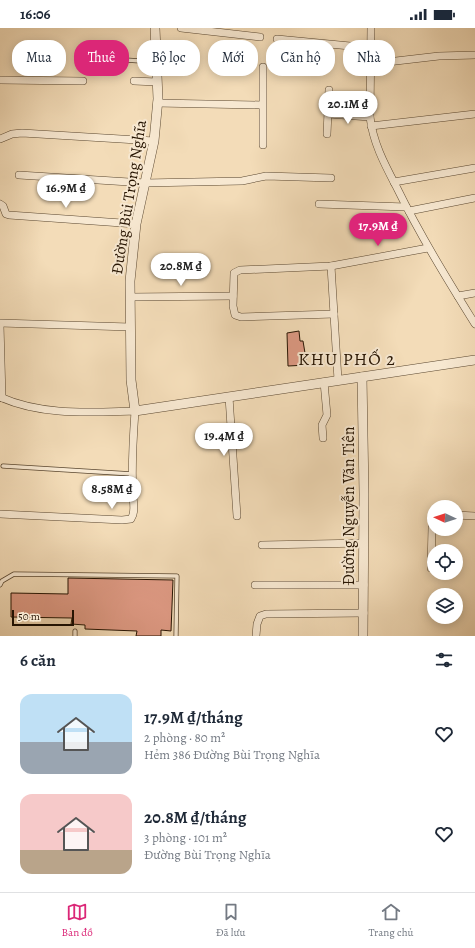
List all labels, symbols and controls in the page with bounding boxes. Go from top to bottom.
text: 16:06 [20,4,51,24]
chip: Mua [12,40,66,76]
chip: Thuê [74,40,129,76]
chip: Bộ lọc [137,40,200,76]
chip: Mới [208,40,258,76]
chip: Căn hộ [266,40,335,76]
chip: Nhà [343,40,395,76]
pin: 20.1M ₫ [311,91,385,125]
text: 20.1M ₫ [328,95,368,112]
street label: Đường Bùi Trọng Nghĩa [106,118,152,276]
pin: 16.9M ₫ [29,175,103,209]
text: 16.9M ₫ [46,179,86,196]
pin: 17.9M ₫ [341,213,415,247]
text: 17.9M ₫ [358,217,398,234]
pin: 20.8M ₫ [144,253,218,287]
text: 20.8M ₫ [160,257,202,274]
district label: KHU PHỐ 2 [298,347,396,371]
pin: 19.4M ₫ [187,423,261,457]
street label: Đường Nguyễn Văn Tiên [338,426,360,585]
text: 19.4M ₫ [204,427,244,444]
pin: 8.58M ₫ [75,476,149,510]
text: 8.58M ₫ [91,480,133,497]
north arrow [427,500,463,536]
map controls [427,500,463,624]
button: locate [427,544,463,580]
button: layers [427,588,463,624]
scale bar [12,608,74,627]
text: 50 m [18,609,40,624]
text: 6 căn [20,649,56,672]
icon: filters [433,649,455,671]
text: 17.9M ₫/tháng [144,706,243,729]
icon: home [52,710,100,758]
icon: heart [433,723,455,745]
text: 2 phòng · 80 m² [144,729,225,746]
text: Hẻm 386 Đường Bùi Trọng Nghĩa [144,746,320,763]
text: 20.8M ₫/tháng [144,806,246,829]
icon: home [52,810,100,858]
icon: heart [433,823,455,845]
text: 3 phòng · 101 m² [144,829,227,846]
text: Đường Bùi Trọng Nghĩa [144,846,271,863]
tab: Bản đồ [61,901,93,940]
tab: Đã lưu [216,901,246,940]
tab: Trang chủ [368,901,414,940]

